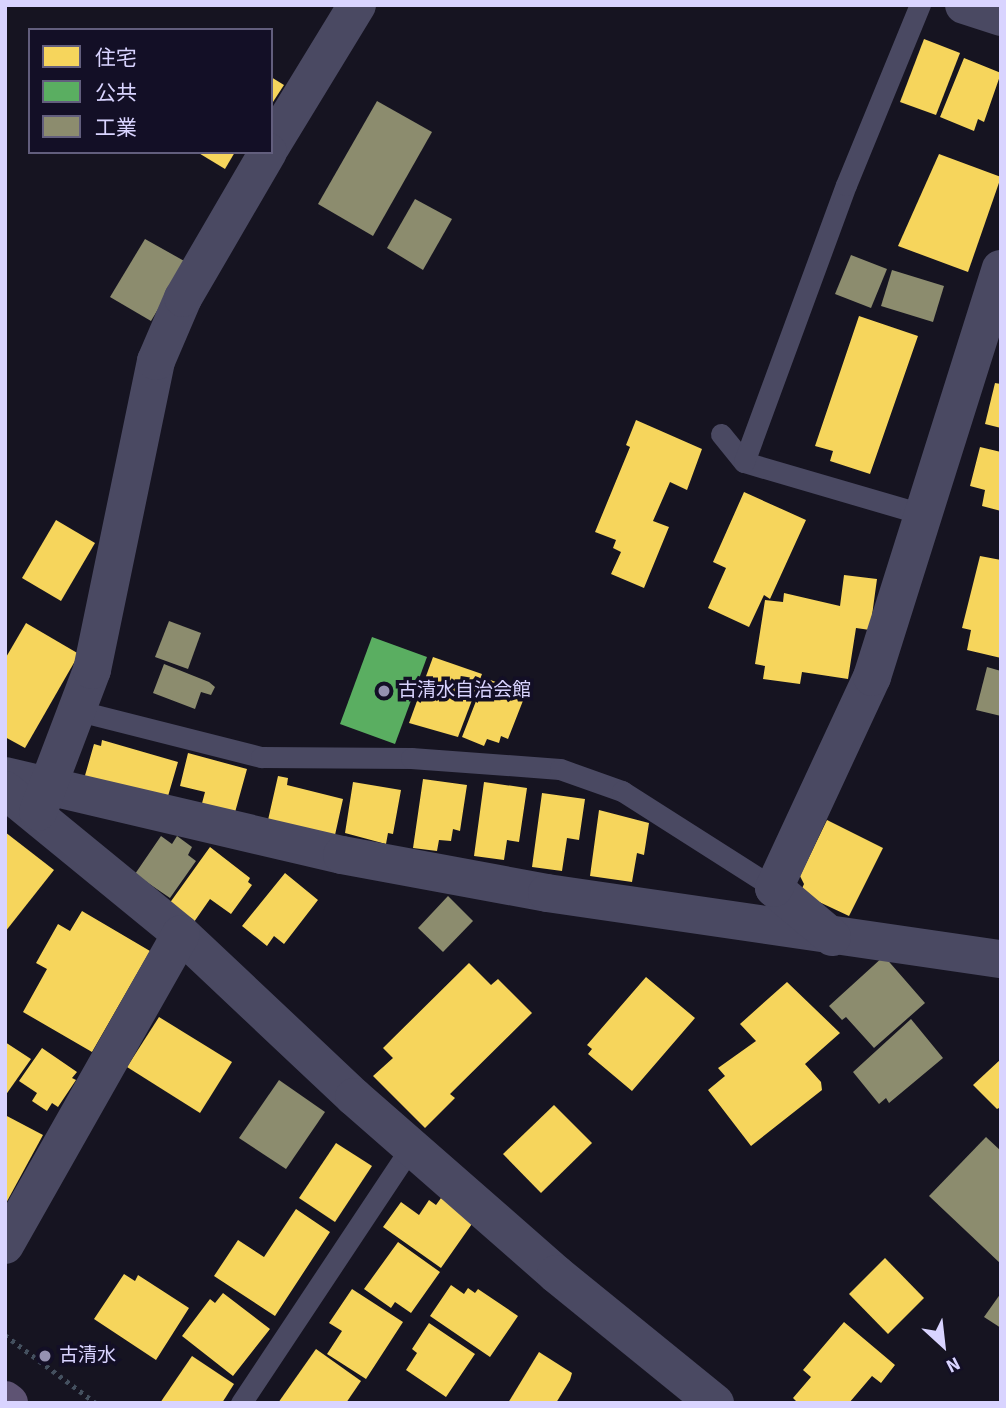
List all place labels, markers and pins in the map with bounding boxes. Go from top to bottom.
place label: 古清水自治会館 [398,680,531,702]
marker: 古清水自治会館 [376,683,392,699]
place label: 古清水 [59,1345,116,1367]
marker: 古清水 [37,1348,53,1364]

